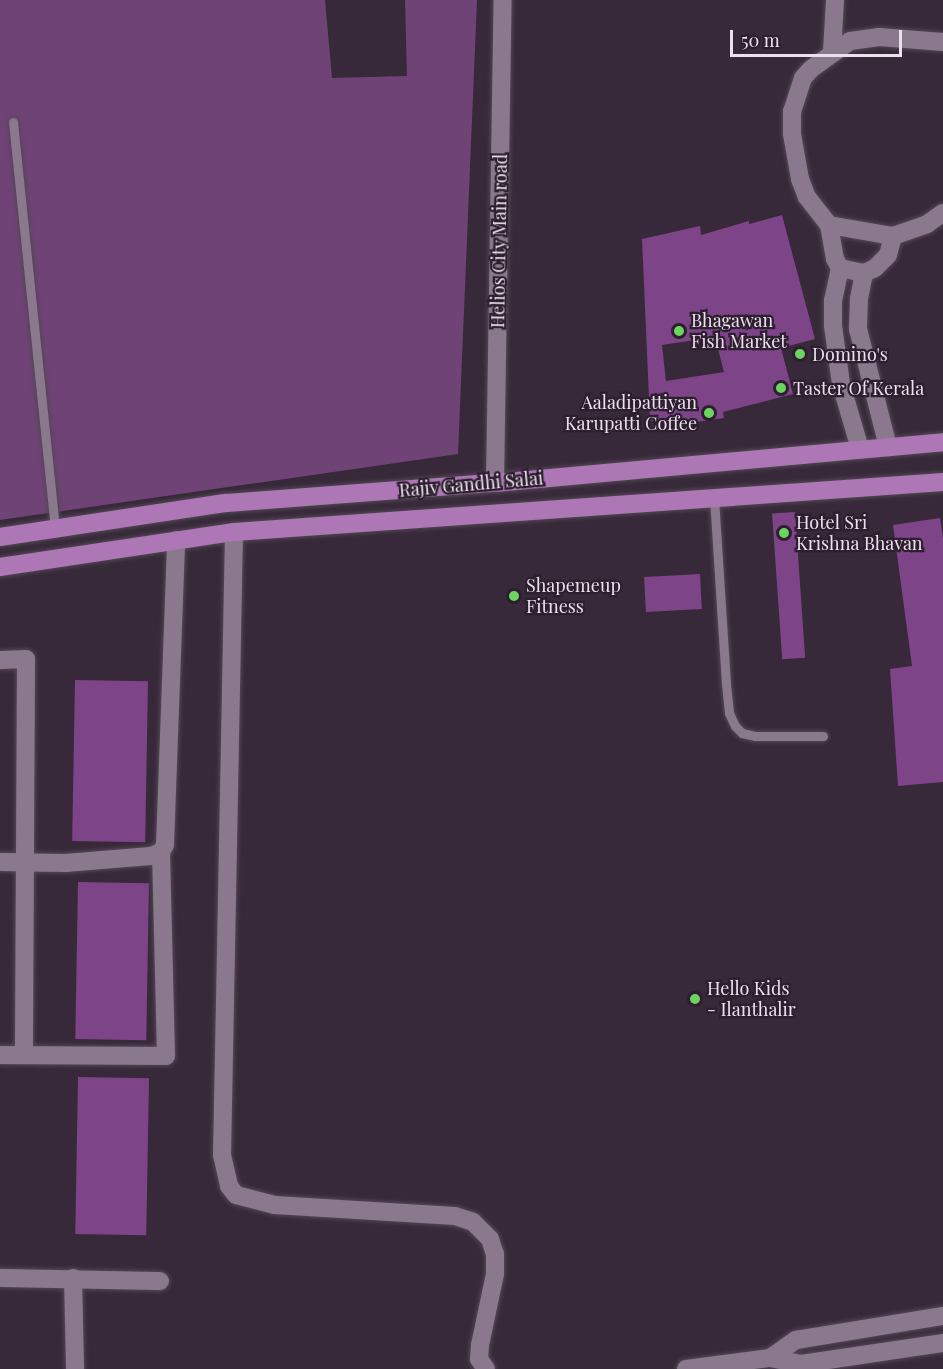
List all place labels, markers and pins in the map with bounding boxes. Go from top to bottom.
place label: Bhagawan Fish Market [691,310,787,352]
marker: Bhagawan Fish Market [672,324,686,338]
place label: Domino's [812,343,888,365]
marker: Domino's [793,347,807,361]
place label: Taster Of Kerala [793,377,925,399]
marker: Taster Of Kerala [774,381,788,395]
place label: Aaladipattiyan Karupatti Coffee [565,392,697,434]
marker: Aaladipattiyan Karupatti Coffee [702,406,716,420]
place label: Hotel Sri Krishna Bhavan [796,512,923,554]
marker: Hotel Sri Krishna Bhavan [777,526,791,540]
place label: Shapemeup Fitness [526,575,621,618]
marker: Shapemeup Fitness [507,589,521,603]
place label: Hello Kids - Ilanthalir [707,978,796,1020]
marker: Hello Kids - Ilanthalir [688,992,702,1006]

